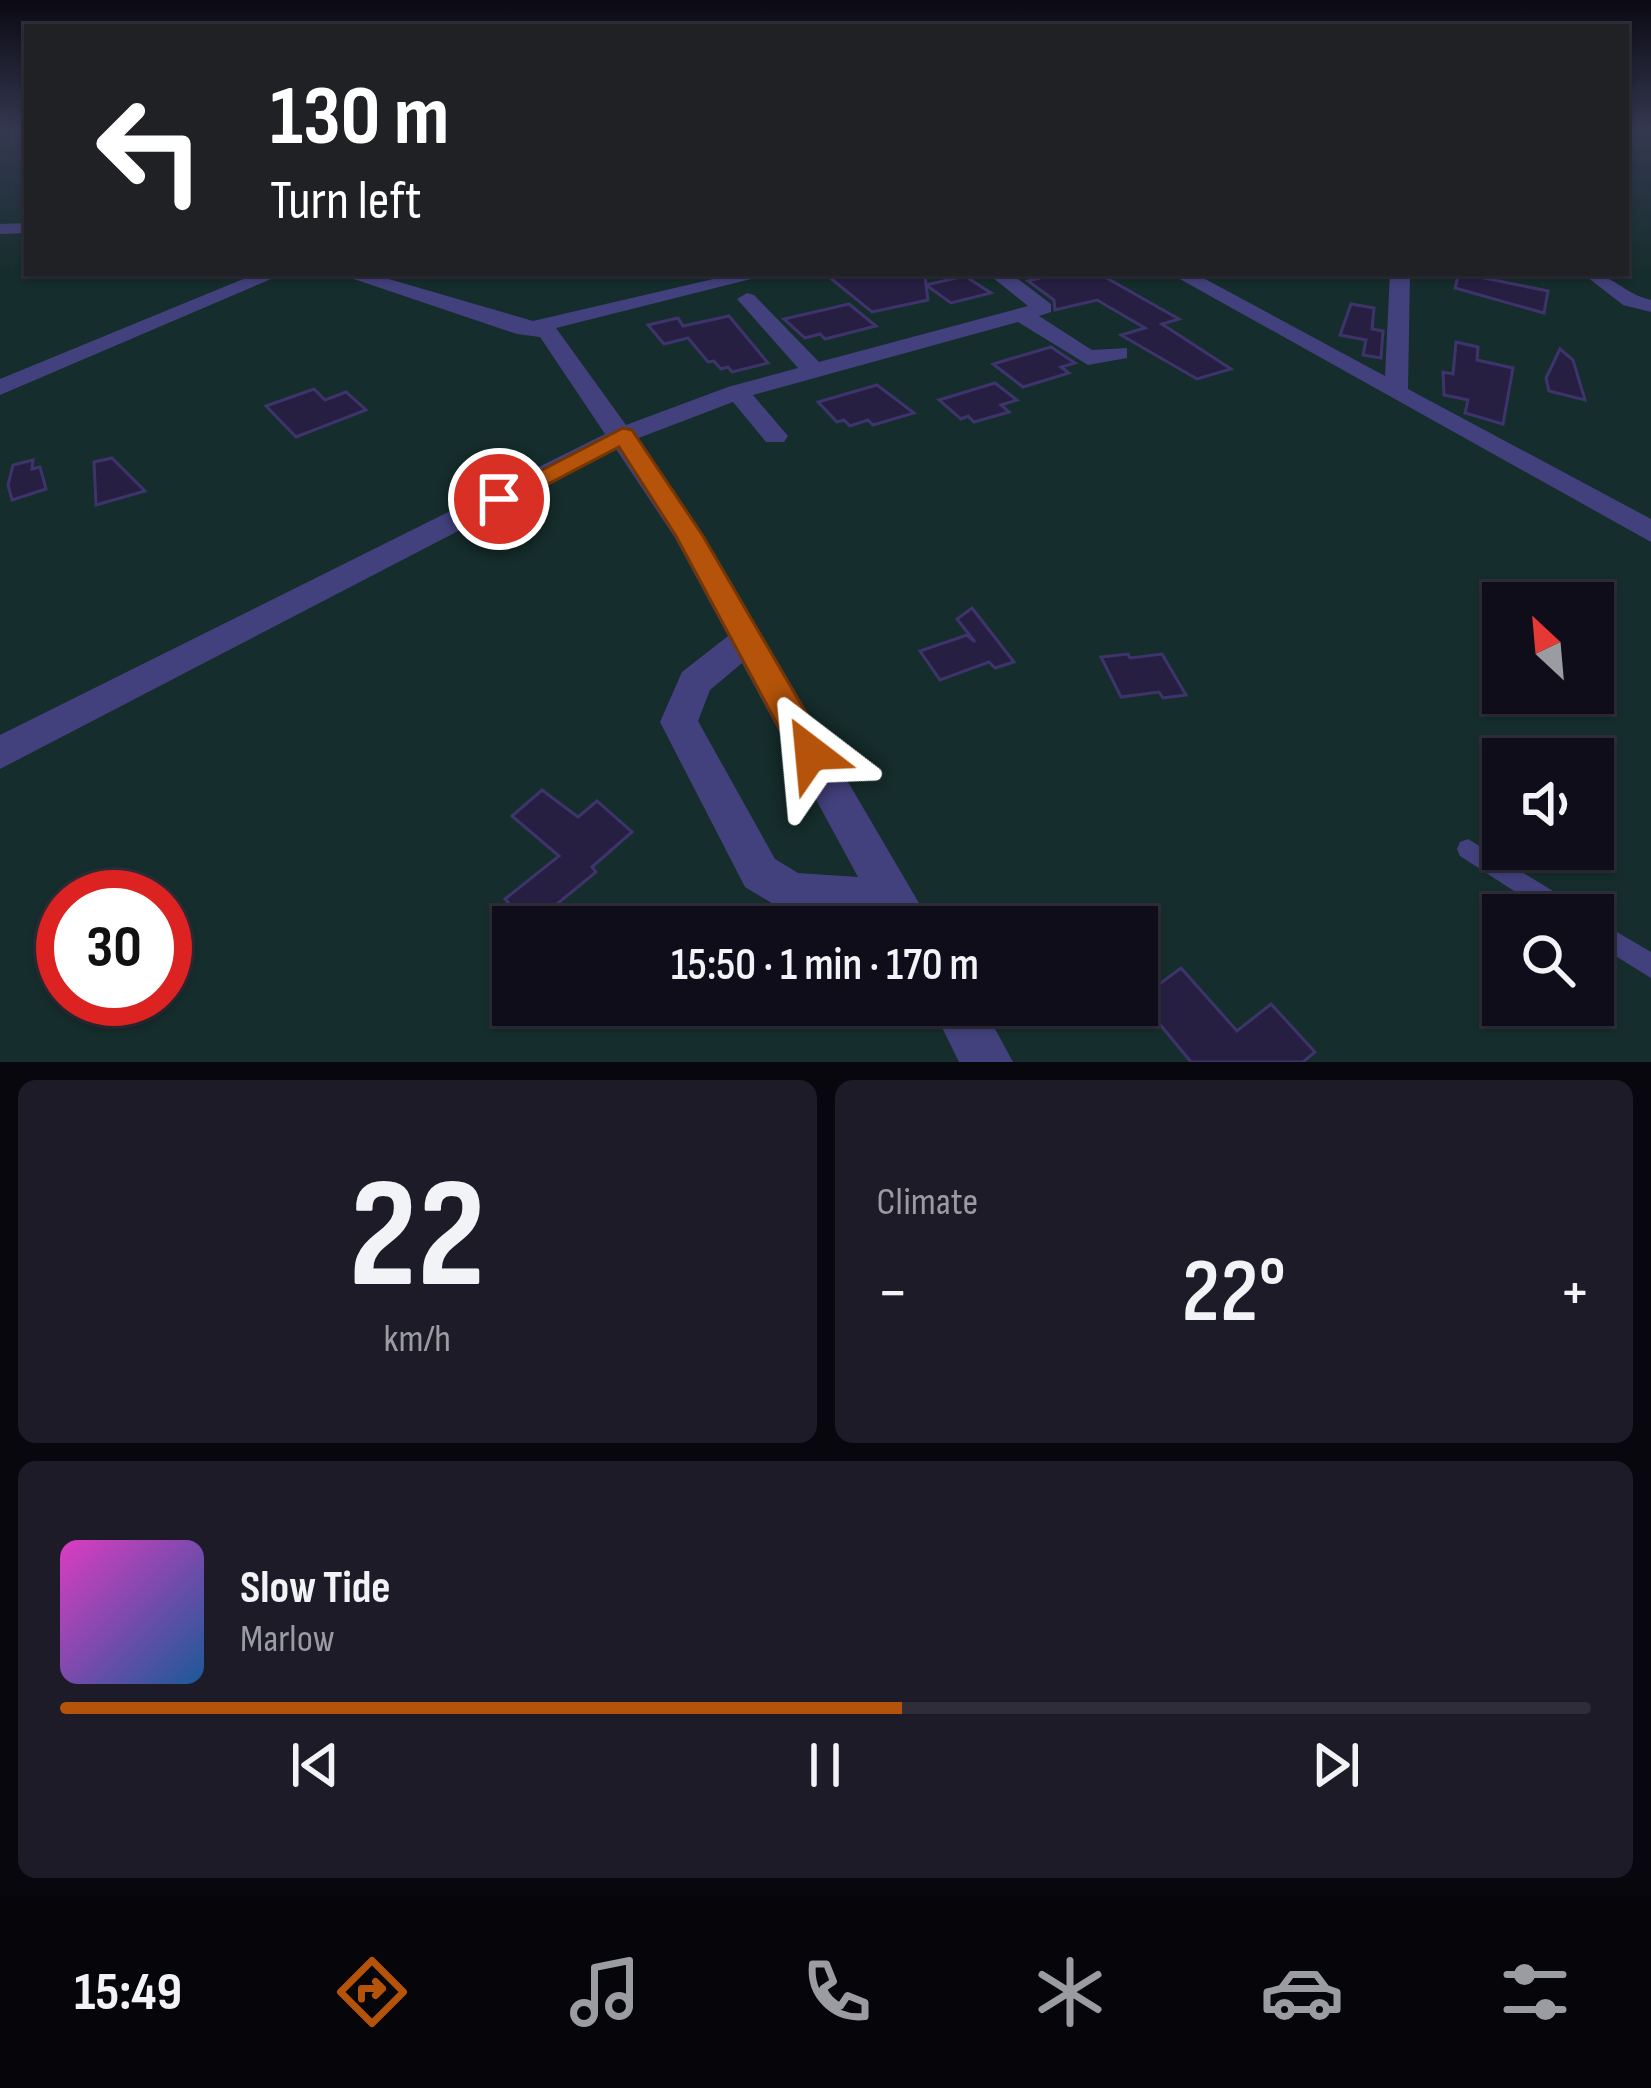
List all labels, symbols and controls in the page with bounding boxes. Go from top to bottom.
text: 130 m [270,67,449,168]
icon: left [72,72,228,228]
text: Turn left [270,169,422,234]
pin [448,448,550,550]
icon: arrive [466,466,532,532]
north arrow [1482,582,1614,714]
map controls [1482,582,1614,1026]
position arrow [748,690,874,816]
button: sound [1482,738,1614,870]
speed limit sign: 30 [36,870,192,1026]
button: search [1482,894,1614,1026]
text: 15:50 · 1 min · 170 m [671,938,979,993]
text: 22 [349,1144,486,1331]
text: Climate [877,1179,978,1226]
text: 22° [1181,1239,1286,1347]
text: − [877,1254,909,1333]
text: + [1559,1254,1591,1333]
text: km/h [384,1316,451,1363]
text: Slow Tide [240,1561,391,1616]
text: Marlow [240,1616,335,1663]
icon: previous [282,1732,348,1798]
icon: pause [792,1732,858,1798]
icon: next [1303,1732,1369,1798]
icon: directions [330,1950,414,2034]
icon: music [563,1950,647,2034]
icon: phone [795,1950,879,2034]
icon: climate [1028,1950,1112,2034]
icon: car [1260,1950,1344,2034]
icon: filters [1493,1950,1577,2034]
text: 15:49 [74,1960,182,2025]

